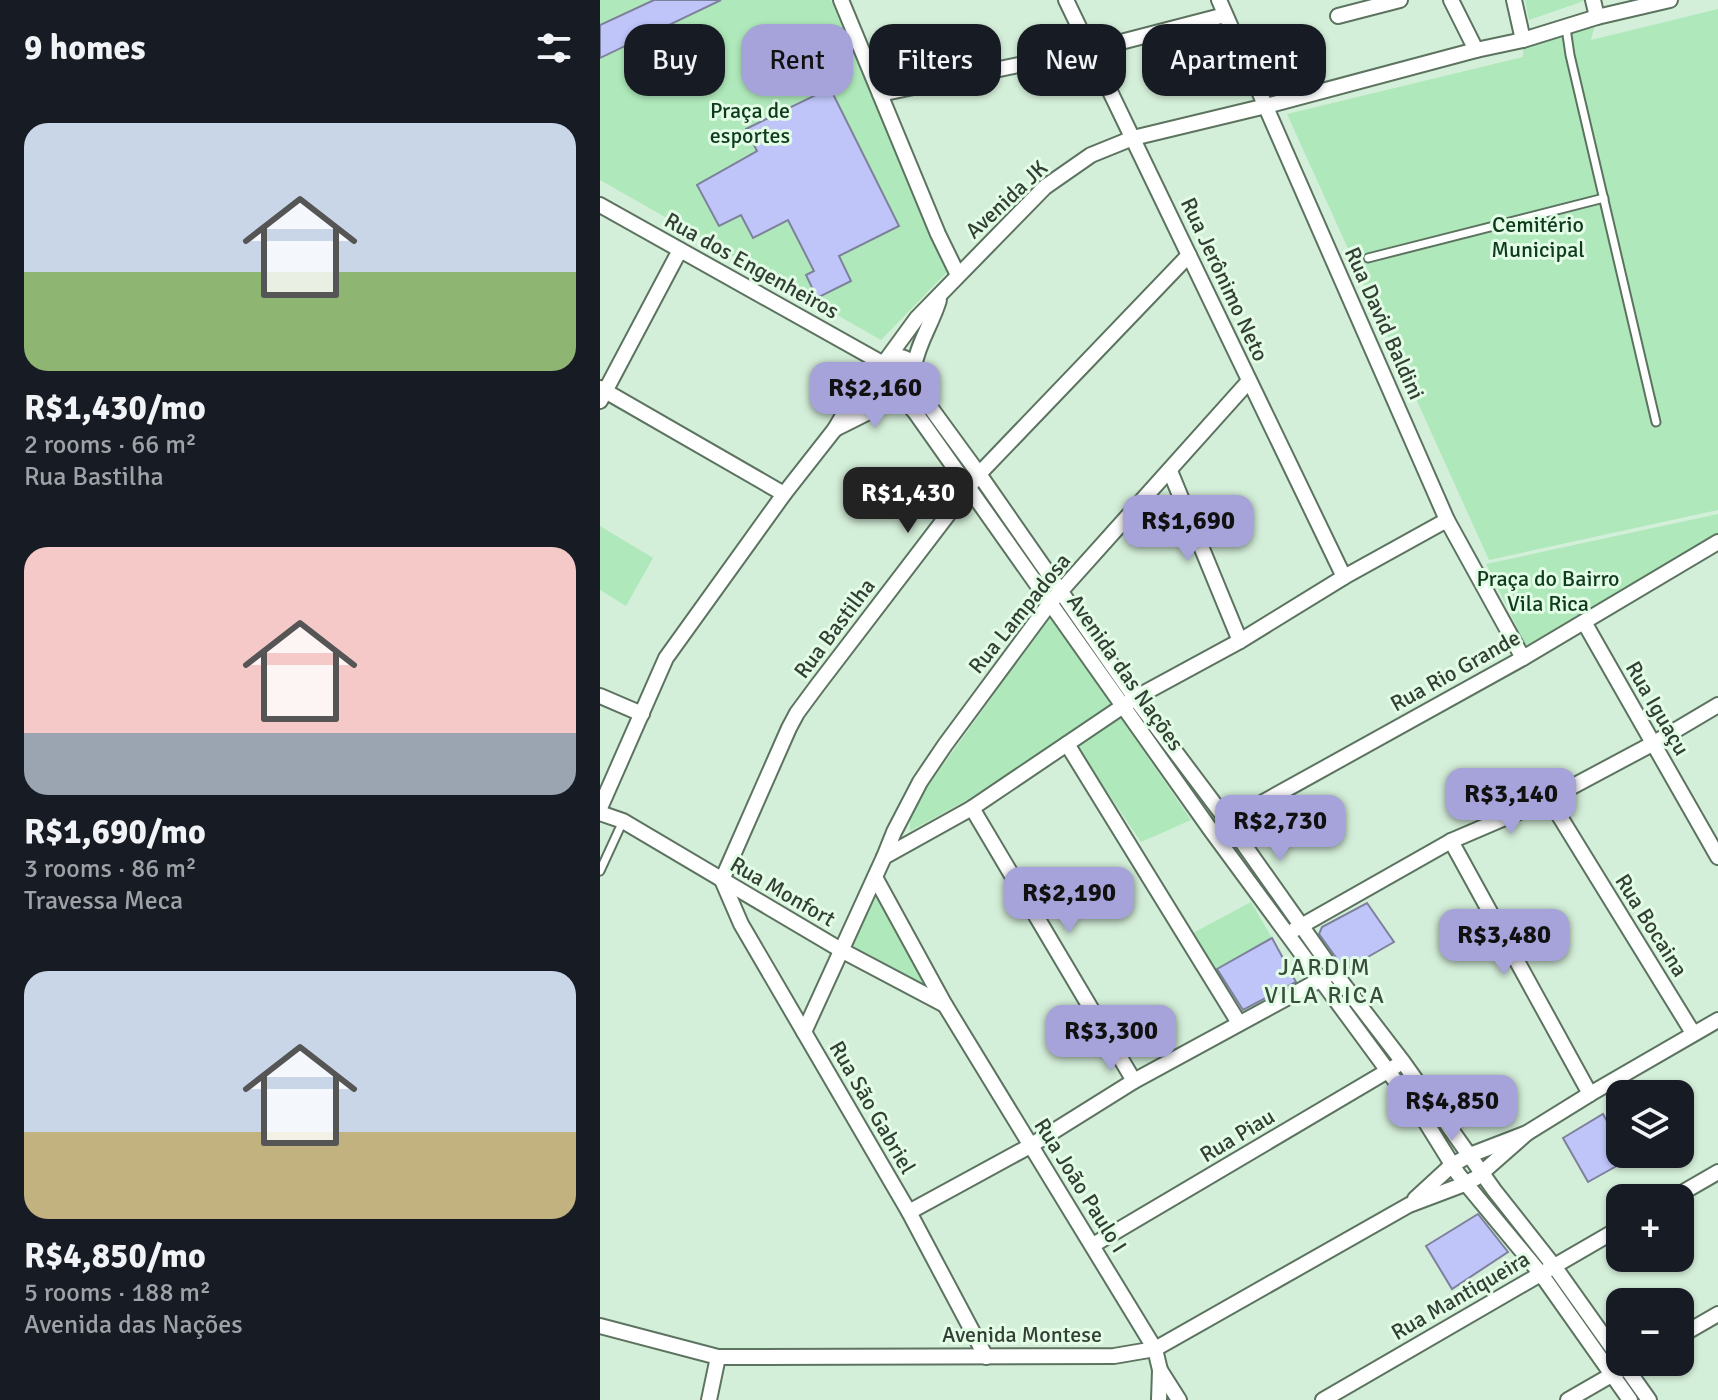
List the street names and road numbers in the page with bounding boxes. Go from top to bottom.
street label: Avenida JK [960,155,1053,244]
street label: Rua Jerônimo Neto [1175,193,1274,365]
street label: Rua dos Engenheiros [660,206,844,325]
street label: Rua David Baldini [1339,243,1430,404]
street label: Rua Lampadosa [963,548,1076,679]
street label: Rua Bastilha [788,573,881,684]
street label: Avenida das Nações [1061,589,1190,756]
street label: Rua Rio Grande [1386,624,1525,717]
street label: Rua Iguaçu [1620,656,1695,760]
street label: Rua Monfort [725,851,840,932]
street label: Rua Bocaina [1609,869,1694,982]
street label: Rua São Gabriel [824,1036,922,1179]
street label: Rua Piau [1195,1103,1280,1168]
street label: Rua João Paulo I [1028,1113,1133,1258]
street label: Rua Mantiqueira [1386,1245,1534,1346]
street label: Avenida Montese [942,1321,1102,1348]

